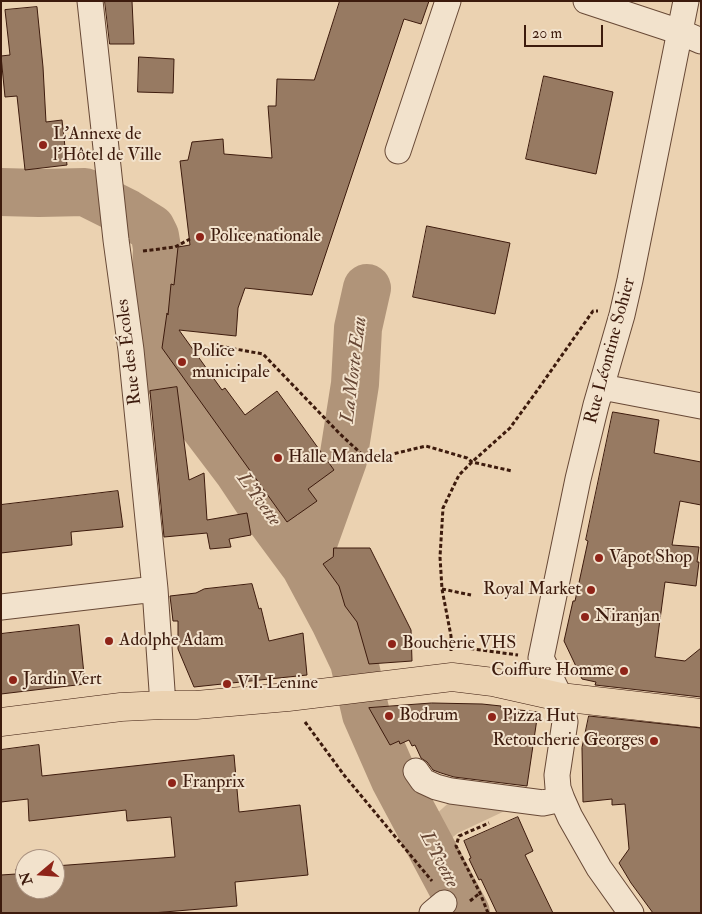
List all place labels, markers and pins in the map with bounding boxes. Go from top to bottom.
place label: L'Annexe de l'Hôtel de Ville [53,124,161,166]
marker: L'Annexe de l'Hôtel de Ville [37,139,49,151]
place label: Police nationale [210,226,321,248]
marker: Police nationale [194,231,206,243]
place label: Police municipale [192,341,270,384]
marker: Police municipale [176,356,188,368]
place label: Halle Mandela [288,447,393,469]
marker: Halle Mandela [272,452,284,464]
place label: Vapot Shop [609,547,692,569]
marker: Vapot Shop [593,552,605,564]
place label: Royal Market [483,579,581,601]
marker: Royal Market [585,584,597,596]
place label: Niranjan [595,606,660,628]
marker: Niranjan [579,611,591,623]
place label: Adolphe Adam [119,630,224,652]
place label: Boucherie VHS [402,633,516,655]
marker: Adolphe Adam [103,635,115,647]
marker: Boucherie VHS [386,638,398,650]
place label: Coiffure Homme [491,660,614,682]
marker: Coiffure Homme [618,665,630,677]
place label: Jardin Vert [23,669,102,691]
place label: V.I. Lenine [237,673,318,695]
marker: Jardin Vert [7,674,19,686]
marker: V.I. Lenine [221,678,233,690]
place label: Bodrum [399,705,458,727]
place label: Pizza Hut [502,706,576,728]
marker: Bodrum [383,710,395,722]
marker: Pizza Hut [486,711,498,723]
place label: Retoucherie Georges [493,730,644,752]
marker: Retoucherie Georges [648,735,660,747]
place label: Franprix [182,772,245,794]
marker: Franprix [166,777,178,789]

